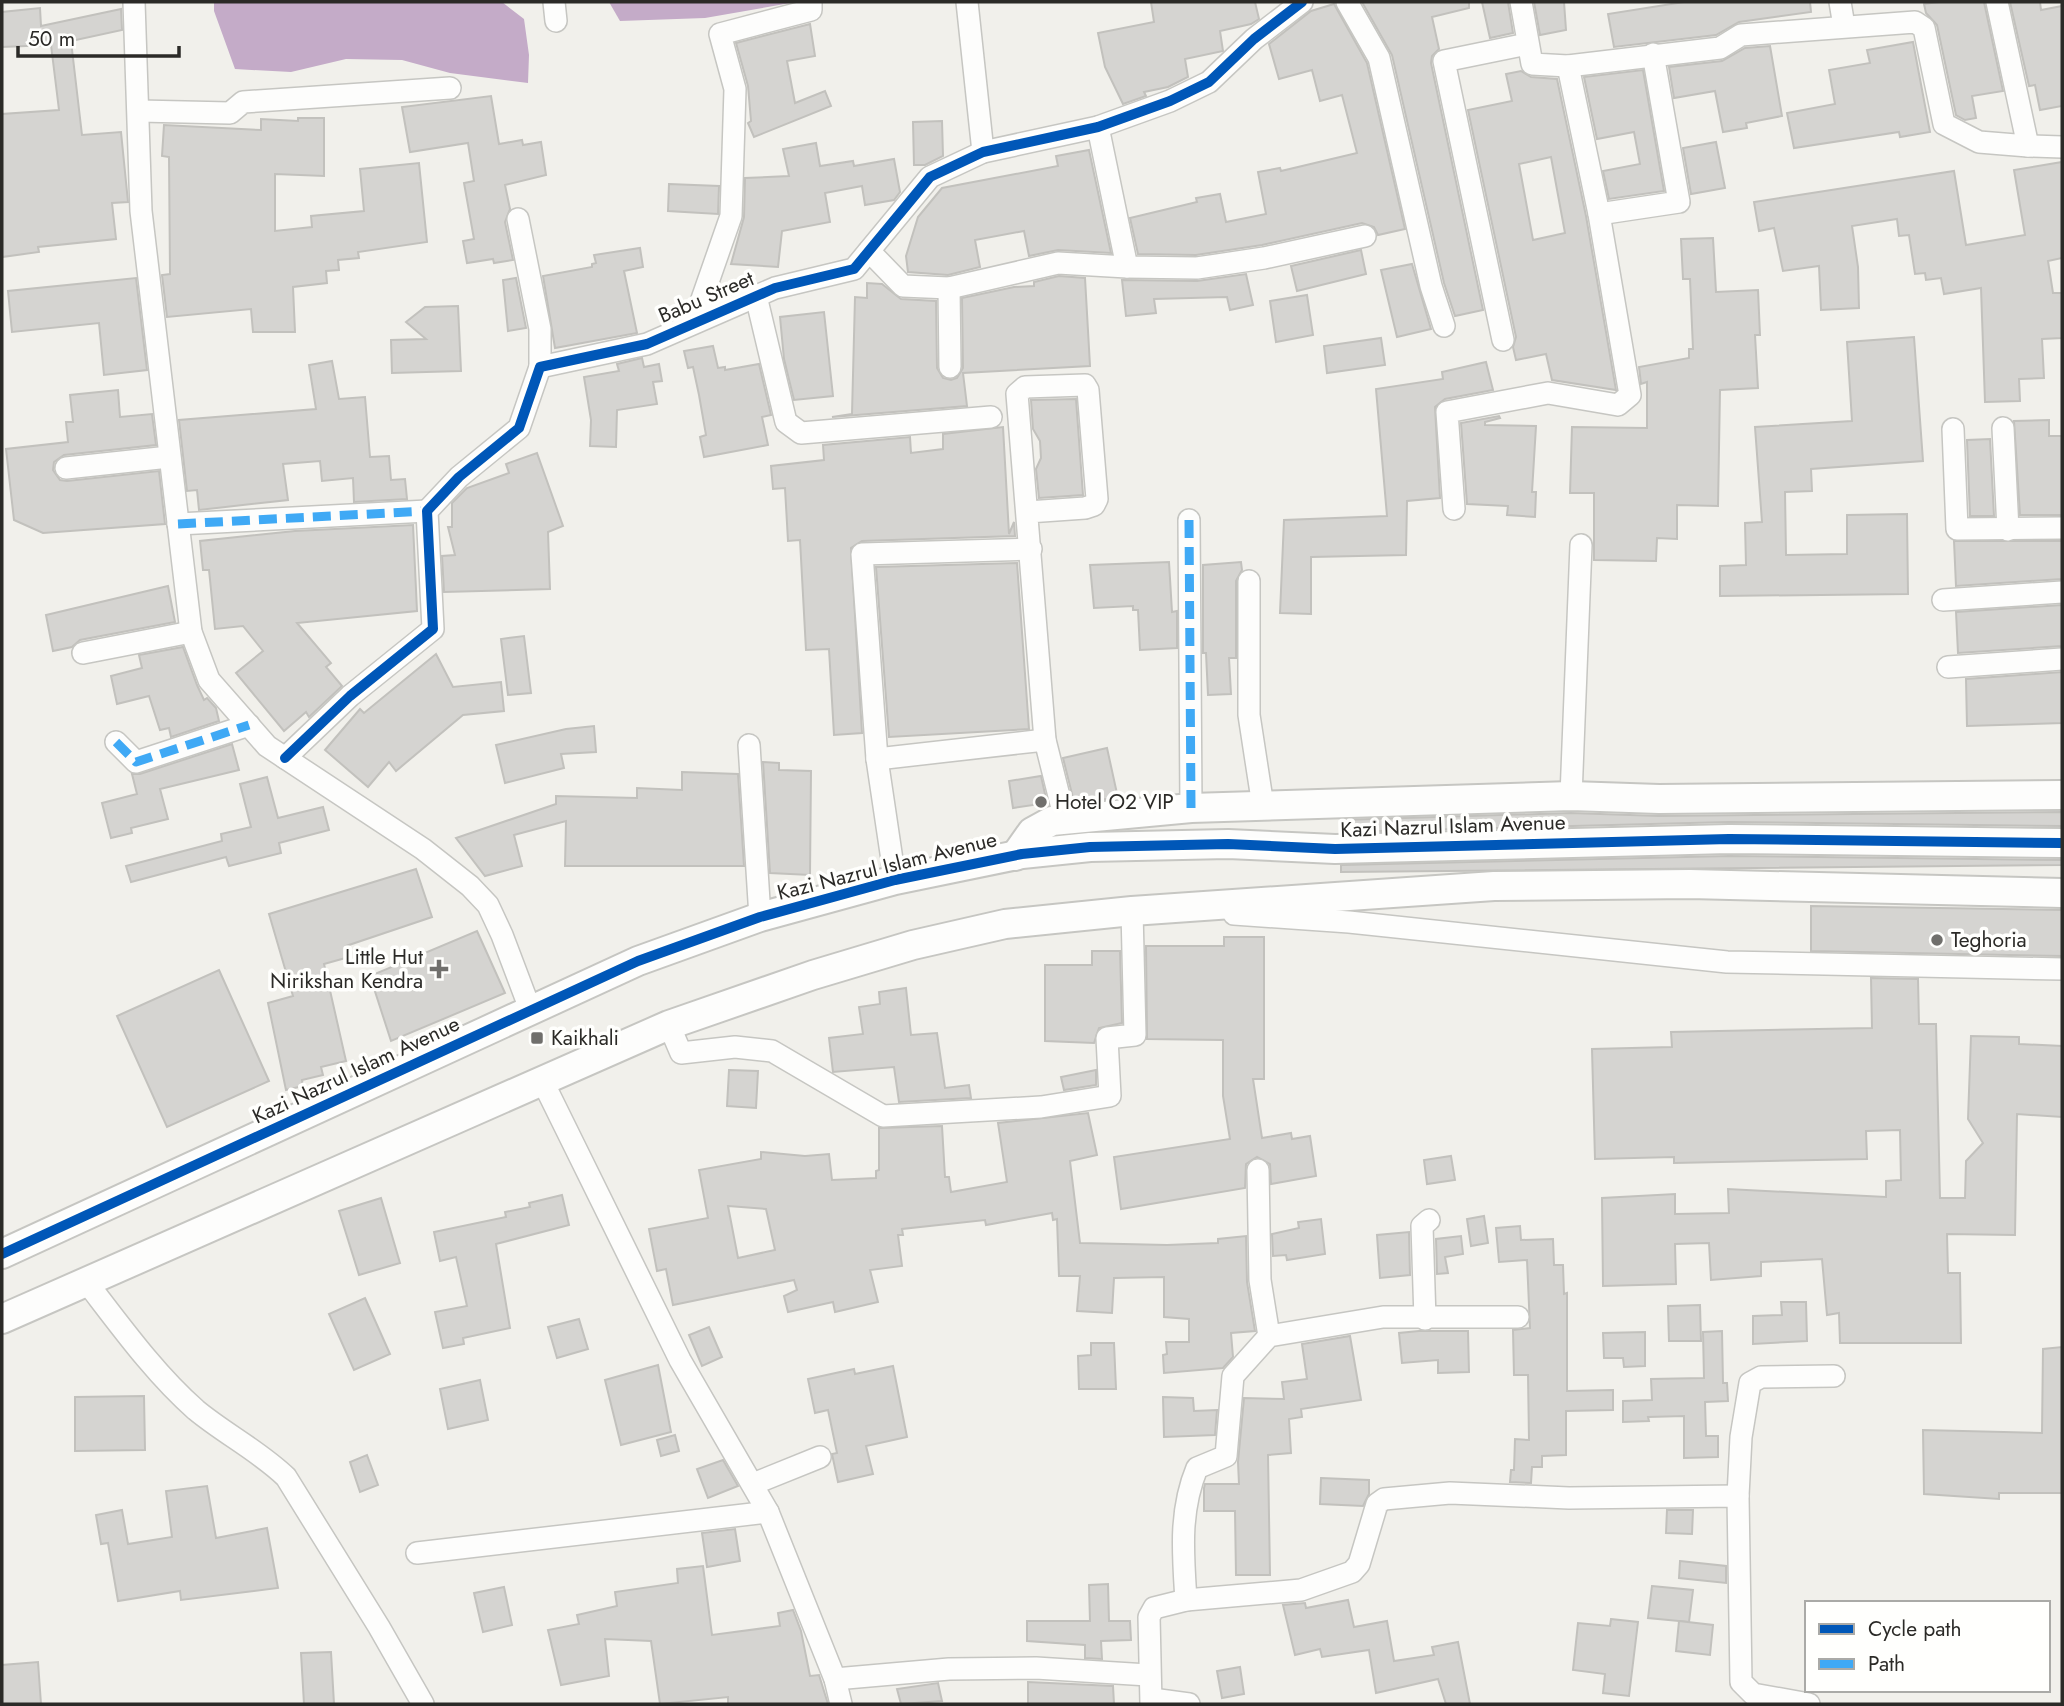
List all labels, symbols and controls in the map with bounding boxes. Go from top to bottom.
scale bar [18,14,178,58]
text: 50 m [28,24,75,54]
street label: Babu Street [654,263,758,331]
place label: Hotel O2 VIP [1055,787,1174,817]
marker: Hotel O2 VIP [1033,794,1049,810]
street label: Kazi Nazrul Islam Avenue [1340,807,1566,845]
street label: Kazi Nazrul Islam Avenue [774,824,1000,908]
place label: Teghoria [1951,925,2027,955]
marker: Teghoria [1929,932,1945,948]
place label: Little Hut Nirikshan Kendra [270,942,423,996]
marker: Little Hut Nirikshan Kendra [429,959,449,979]
street label: Kazi Nazrul Islam Avenue [248,1009,465,1131]
place label: Kaikhali [551,1023,619,1053]
marker: Kaikhali [529,1030,545,1046]
legend [1805,1601,2050,1692]
text: Cycle path [1868,1614,1961,1644]
text: Path [1868,1649,1905,1679]

